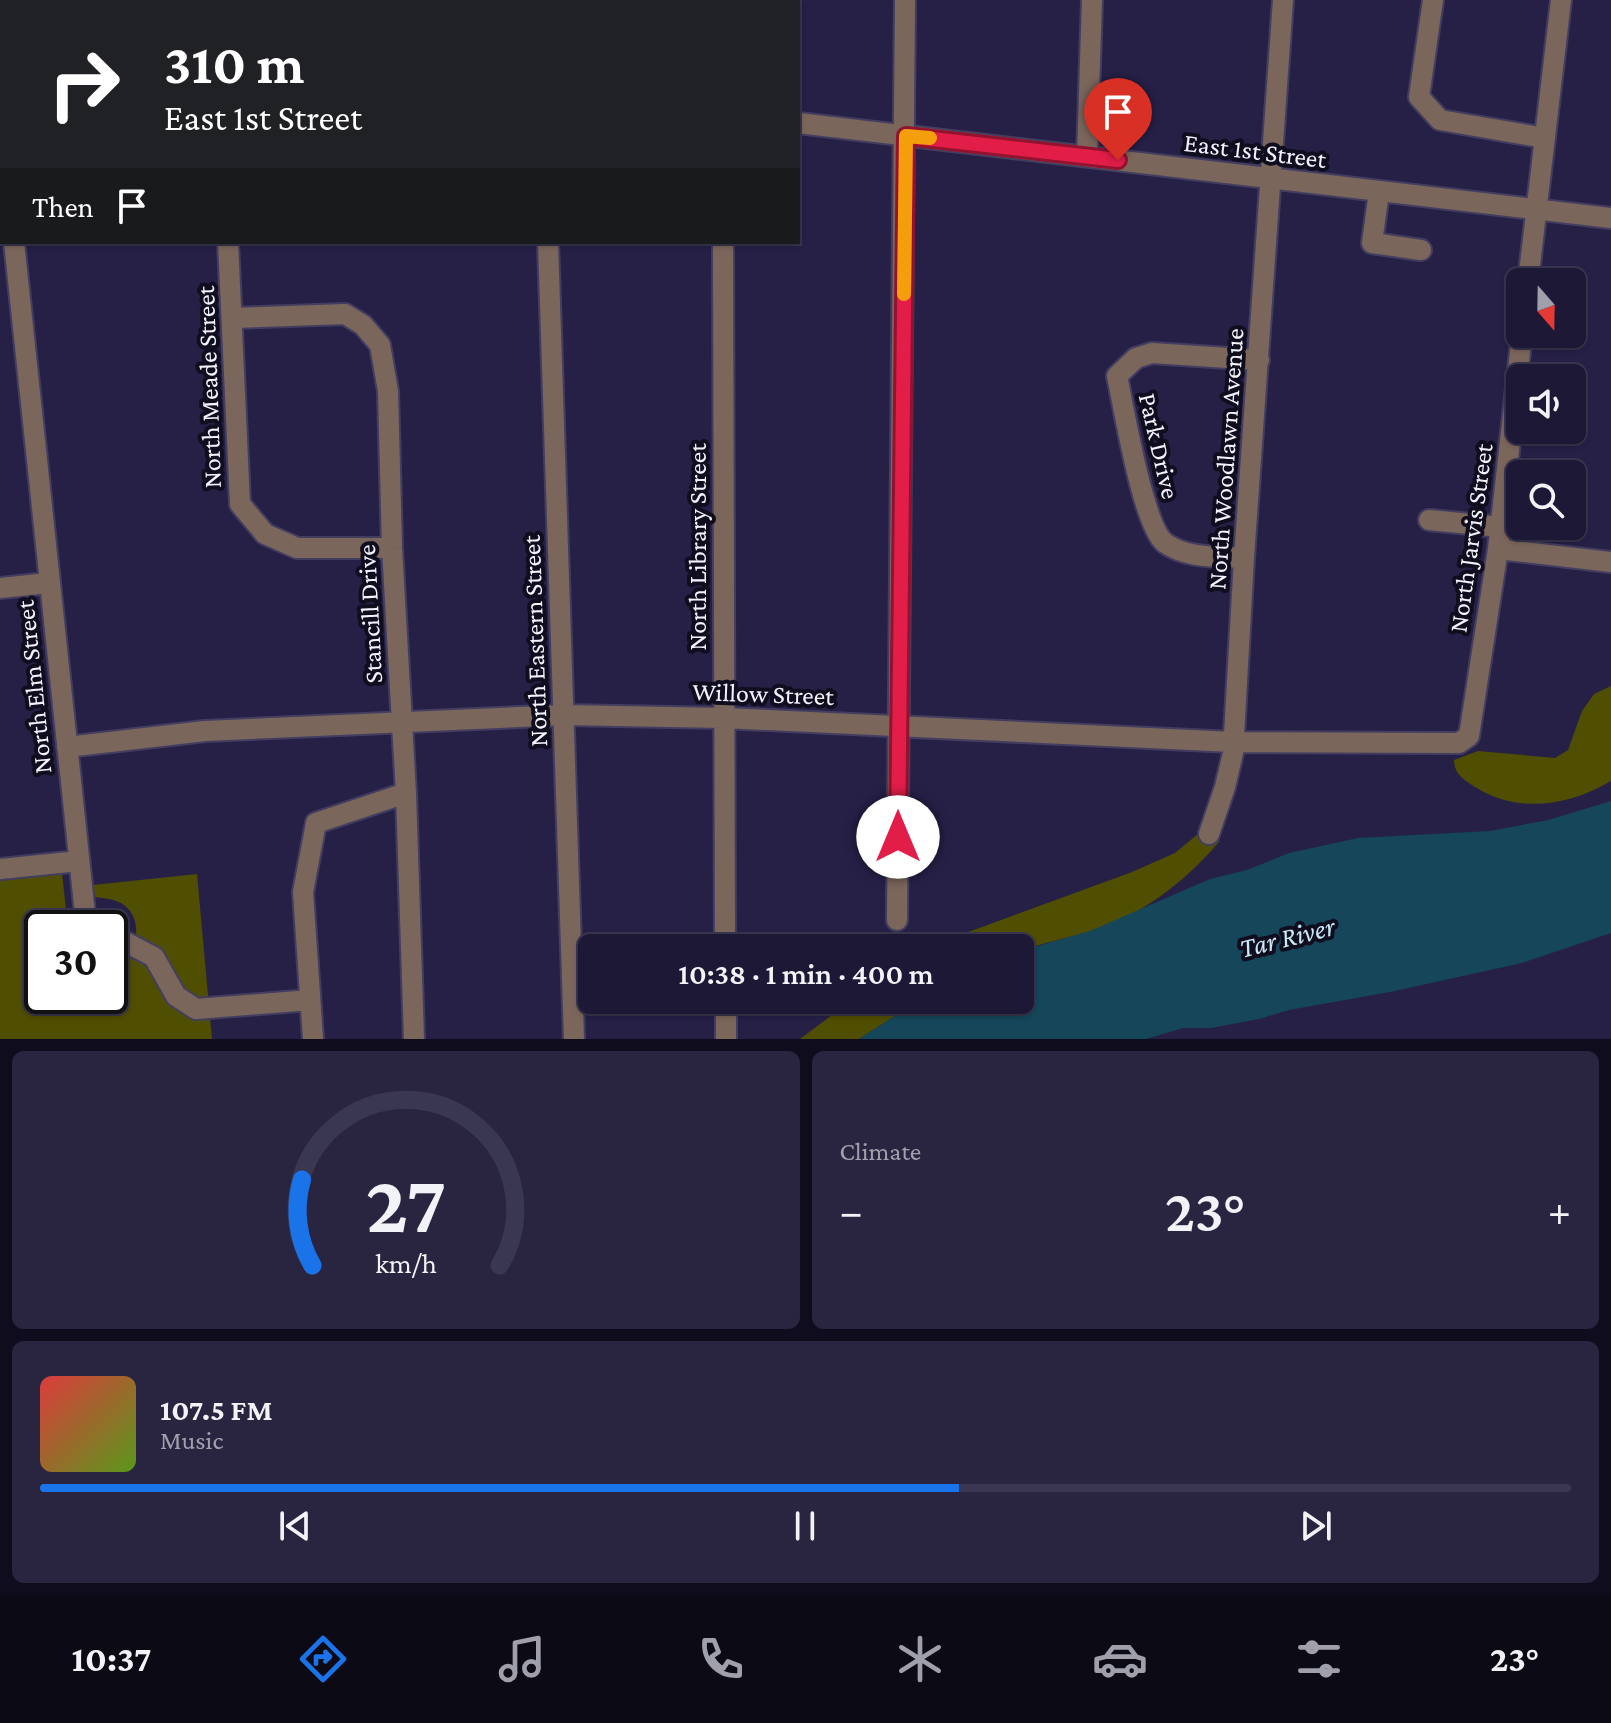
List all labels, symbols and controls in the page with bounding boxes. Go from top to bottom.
icon: right [32,32,136,136]
text: 310 m [164,33,305,95]
pin [1084,78,1152,160]
icon: arrive [1096,90,1140,134]
text: East 1st Street [164,98,362,138]
street label: East 1st Street [1182,128,1328,174]
icon: arrive [110,184,154,228]
text: Then [32,190,94,223]
north arrow [1506,268,1586,348]
map controls [1506,268,1586,540]
street label: North Meade Street [191,285,227,489]
street label: North Woodlawn Avenue [1202,327,1250,591]
button: sound [1506,364,1586,444]
street label: Park Drive [1133,390,1185,502]
street label: North Jarvis Street [1443,441,1499,634]
street label: North Library Street [683,443,712,651]
button: search [1506,460,1586,540]
street label: North Eastern Street [517,534,553,747]
street label: Stancill Drive [352,544,388,684]
street label: North Elm Street [10,598,58,775]
street label: Willow Street [692,677,835,711]
position arrow [856,795,940,879]
speed limit sign: 30 [24,910,128,1014]
water label: Tar River [1236,910,1339,964]
text: 10:38 · 1 min · 400 m [678,957,934,990]
text: Climate [840,1137,921,1166]
text: 27 [365,1157,446,1250]
text: 23° [1165,1177,1245,1244]
text: − [840,1187,863,1235]
text: + [1548,1187,1571,1235]
text: km/h [375,1247,437,1279]
text: 107.5 FM [160,1393,272,1426]
text: Music [160,1426,223,1455]
icon: previous [273,1504,317,1548]
icon: pause [783,1504,827,1548]
icon: next [1294,1504,1338,1548]
icon: directions [295,1631,351,1687]
icon: music [494,1631,550,1687]
icon: phone [693,1631,749,1687]
icon: climate [892,1631,948,1687]
icon: car [1092,1631,1148,1687]
icon: filters [1291,1631,1347,1687]
text: 10:37 [72,1639,151,1679]
text: 23° [1490,1639,1539,1679]

